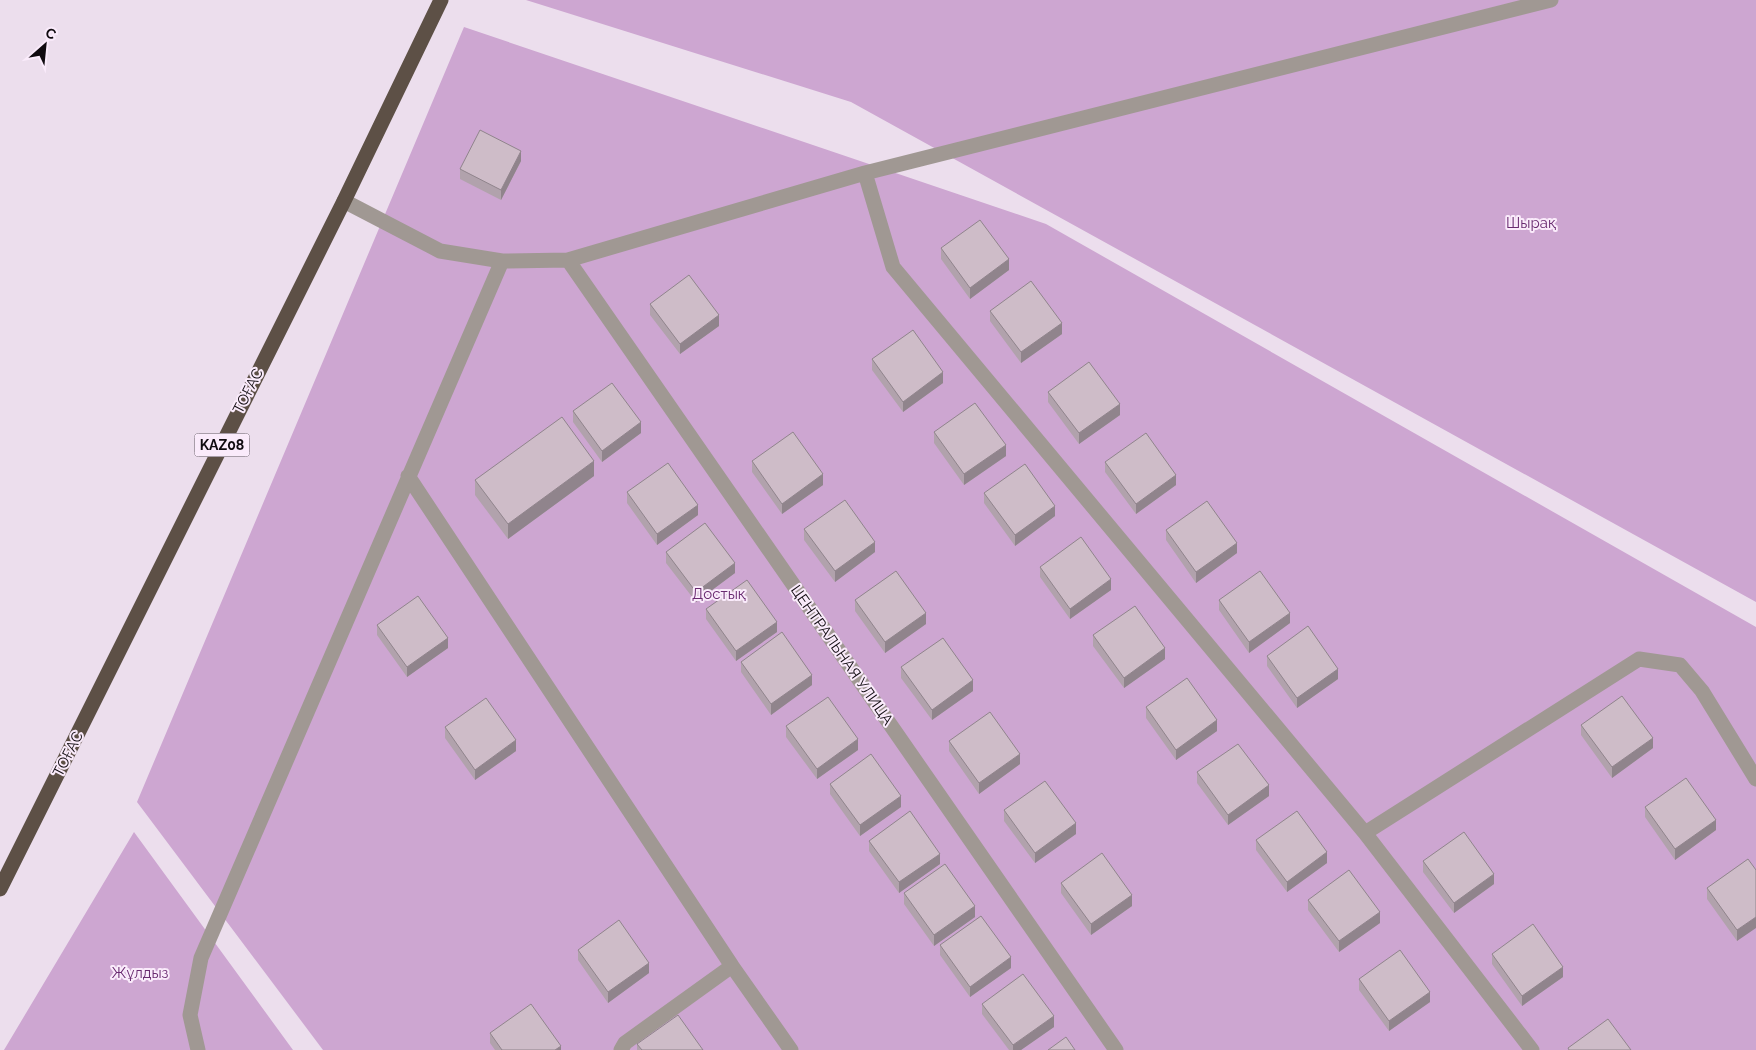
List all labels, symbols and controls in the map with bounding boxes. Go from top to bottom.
north arrow [20,20,70,70]
text: С [43,24,59,43]
park label: Шырақ [1506,214,1556,232]
street label: ТОҒАС [229,365,267,417]
road number: KAZ08 [194,434,250,456]
street label: ЦЕНТРАЛЬНАЯ УЛИЦА [787,582,897,728]
park label: Достық [692,585,746,603]
street label: ТОҒАС [49,728,87,780]
park label: Жұлдыз [112,964,169,982]

